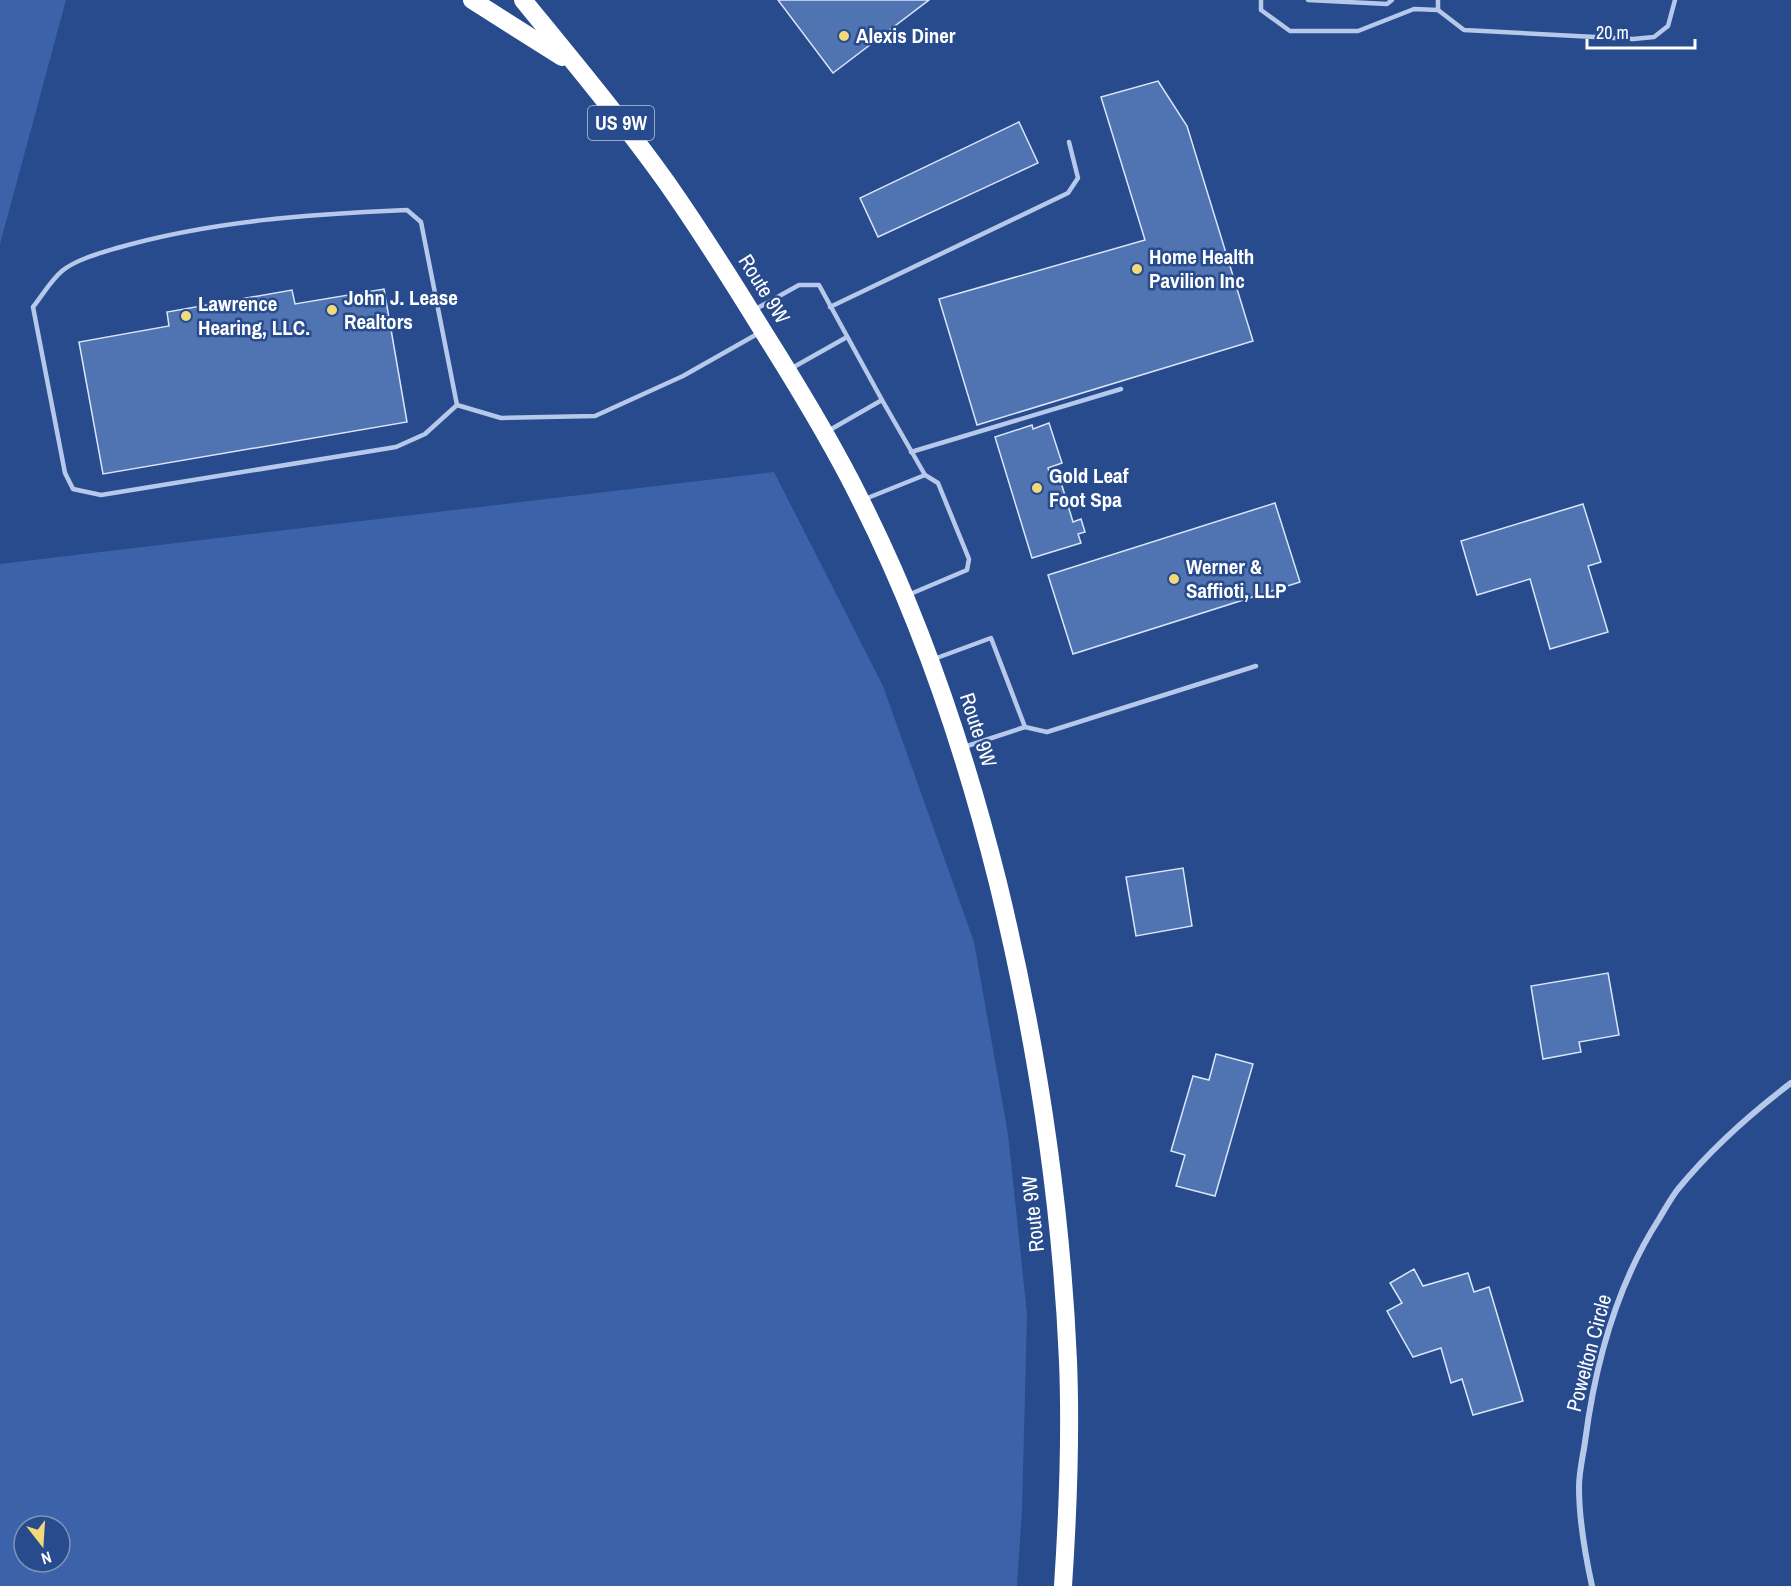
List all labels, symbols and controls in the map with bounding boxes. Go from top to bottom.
scale bar [1587,12,1695,50]
text: 20 m [1596,20,1629,45]
place label: Alexis Diner [856,21,956,50]
marker: Alexis Diner [837,29,851,43]
road number: US 9W [588,106,654,140]
place label: Home Health Pavilion Inc [1149,242,1254,295]
street label: Route 9W [732,249,797,330]
marker: Home Health Pavilion Inc [1130,262,1144,276]
place label: John J. Lease Realtors [344,283,458,336]
place label: Lawrence Hearing, LLC. [198,289,310,342]
marker: John J. Lease Realtors [325,303,339,317]
marker: Lawrence Hearing, LLC. [179,309,193,323]
place label: Gold Leaf Foot Spa [1049,461,1129,514]
marker: Gold Leaf Foot Spa [1030,481,1044,495]
place label: Werner & Saffioti, LLP [1186,552,1286,605]
marker: Werner & Saffioti, LLP [1167,572,1181,586]
street label: Route 9W [953,689,1004,771]
street label: Route 9W [1014,1174,1051,1254]
street label: Powelton Circle [1559,1291,1618,1415]
north arrow [12,1514,72,1574]
text: N [39,1546,54,1570]

